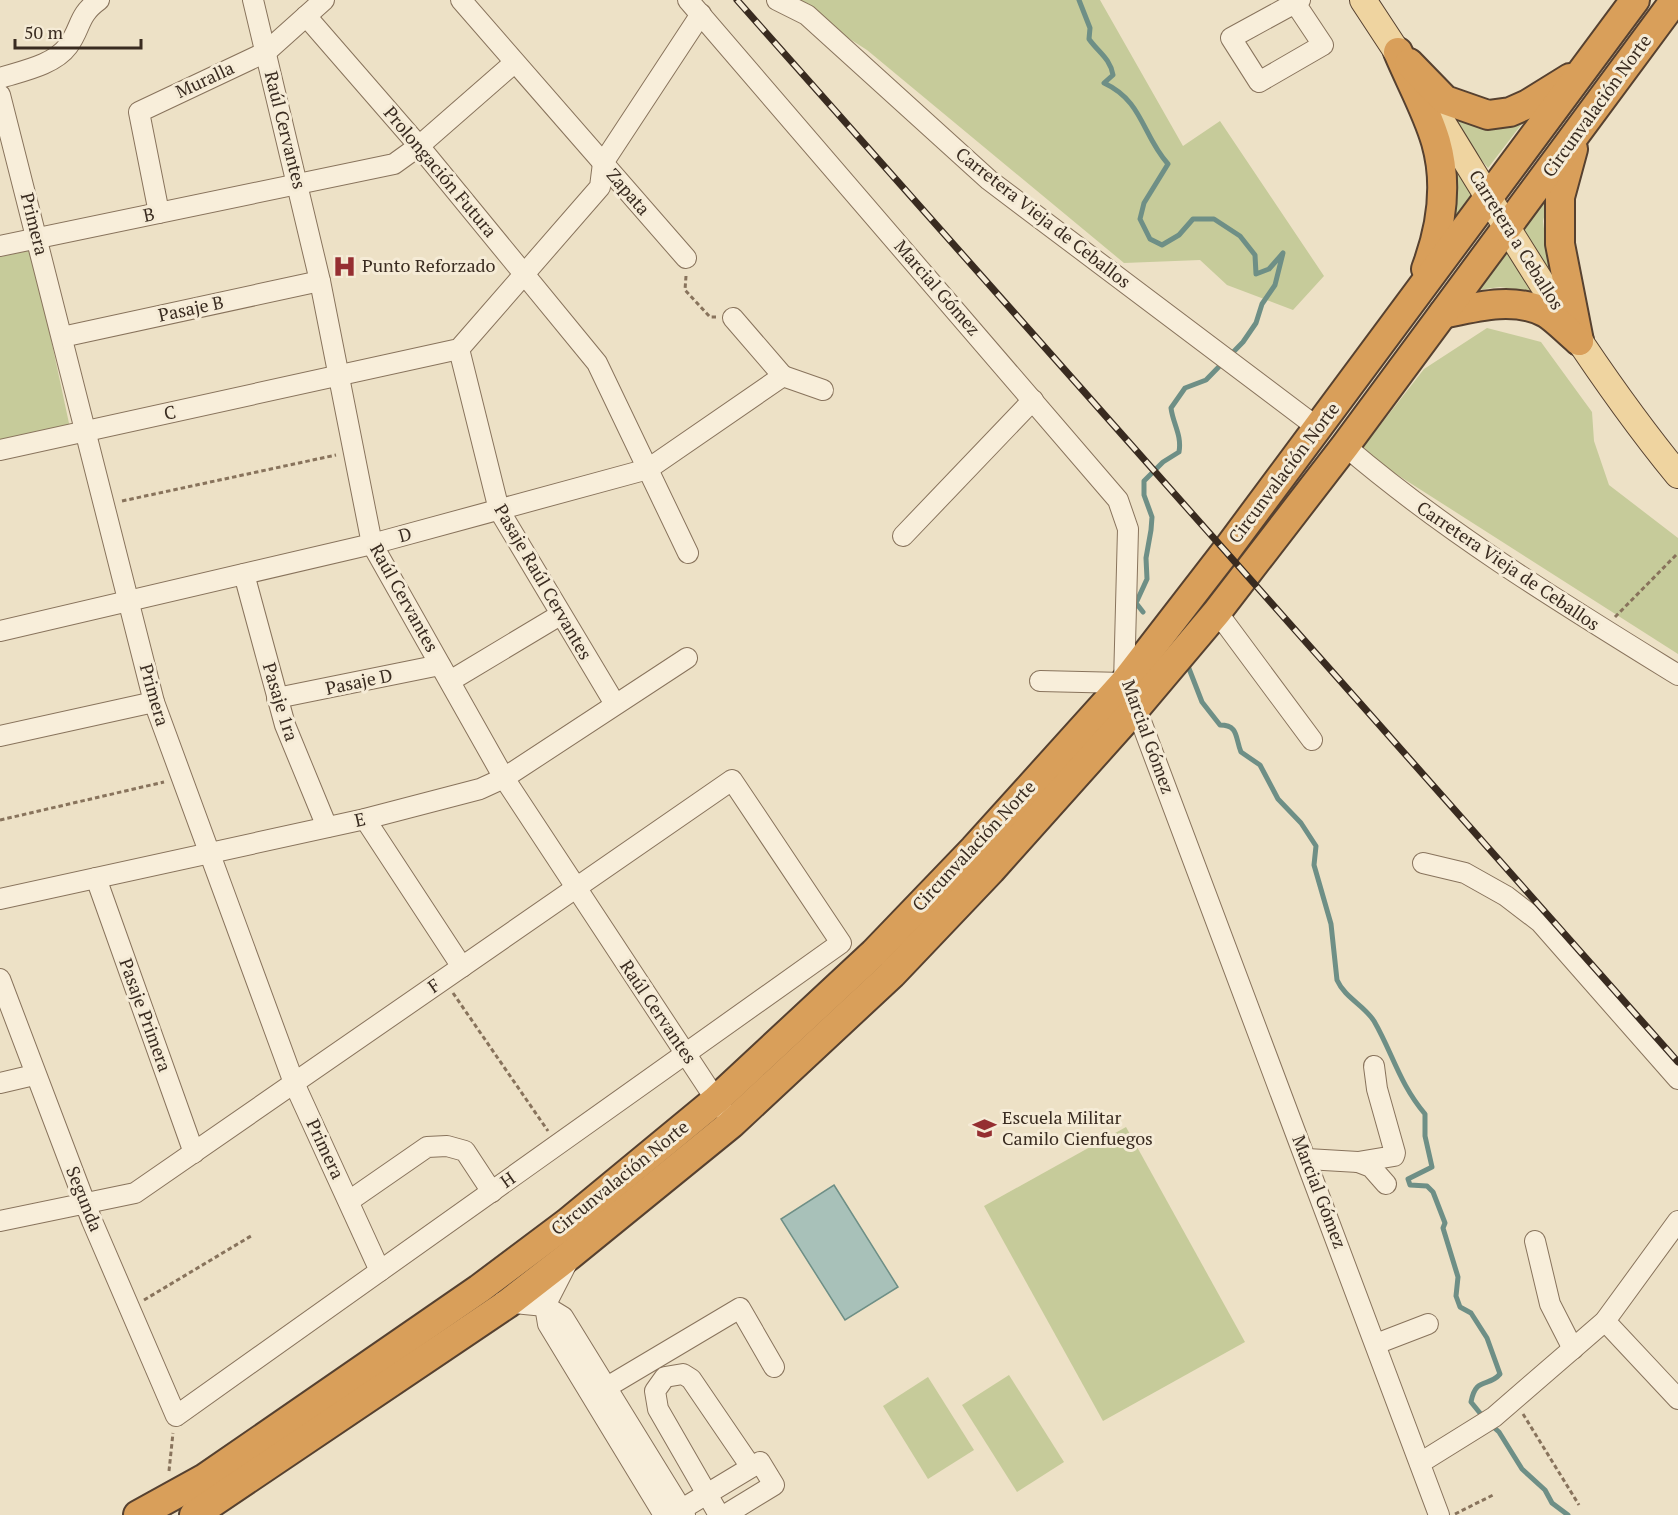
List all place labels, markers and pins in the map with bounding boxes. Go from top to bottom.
hospital icon: Punto Reforzado [331,253,357,279]
place label: Punto Reforzado [362,253,495,277]
place label: Escuela Militar Camilo Cienfuegos [1002,1105,1153,1150]
school or university icon: Escuela Militar Camilo Cienfuegos [971,1115,997,1141]

